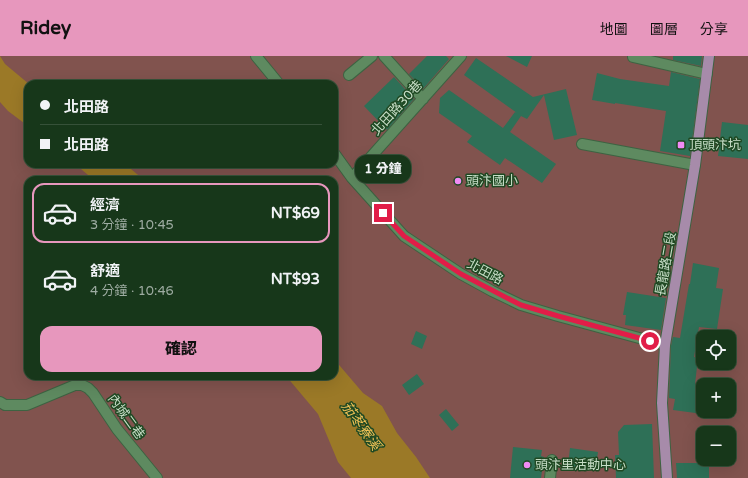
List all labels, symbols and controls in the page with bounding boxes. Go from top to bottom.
text: Ridey [20,17,71,39]
text: 地圖 [600,21,628,38]
text: 圖層 [650,21,678,38]
text: 分享 [700,21,728,38]
street label: 北田路30巷 [368,77,426,139]
text: 北田路 [64,98,109,116]
text: 北田路 [64,136,109,154]
place label: 頂頭汴坑 [689,137,741,153]
marker: 頂頭汴坑 [676,140,686,150]
callout: 1 分鐘 [355,155,411,183]
text: 1 分鐘 [364,161,402,177]
place label: 頭汴國小 [466,173,518,189]
marker: 頭汴國小 [453,176,463,186]
icon: car [42,195,78,231]
text: 經濟 [90,196,120,214]
text: NT$69 [271,204,320,222]
route end [374,204,392,222]
text: 3 分鐘 · 10:45 [90,217,174,233]
street label: 長龍路二段 [652,231,680,297]
street label: 北田路 [464,256,506,288]
icon: car [42,261,78,297]
text: 舒適 [90,262,120,280]
text: NT$93 [271,270,320,288]
text: 4 分鐘 · 10:46 [90,283,174,299]
button: 確認 [40,326,322,372]
map controls [696,330,736,466]
button: locate [696,330,736,370]
route start [641,332,659,350]
button: + [696,378,736,418]
street label: 內城二巷 [104,391,148,443]
water label: 茄苳寮溪 [338,398,386,455]
button: − [696,426,736,466]
place label: 頭汴里活動中心 [535,457,626,473]
marker: 頭汴里活動中心 [522,460,532,470]

